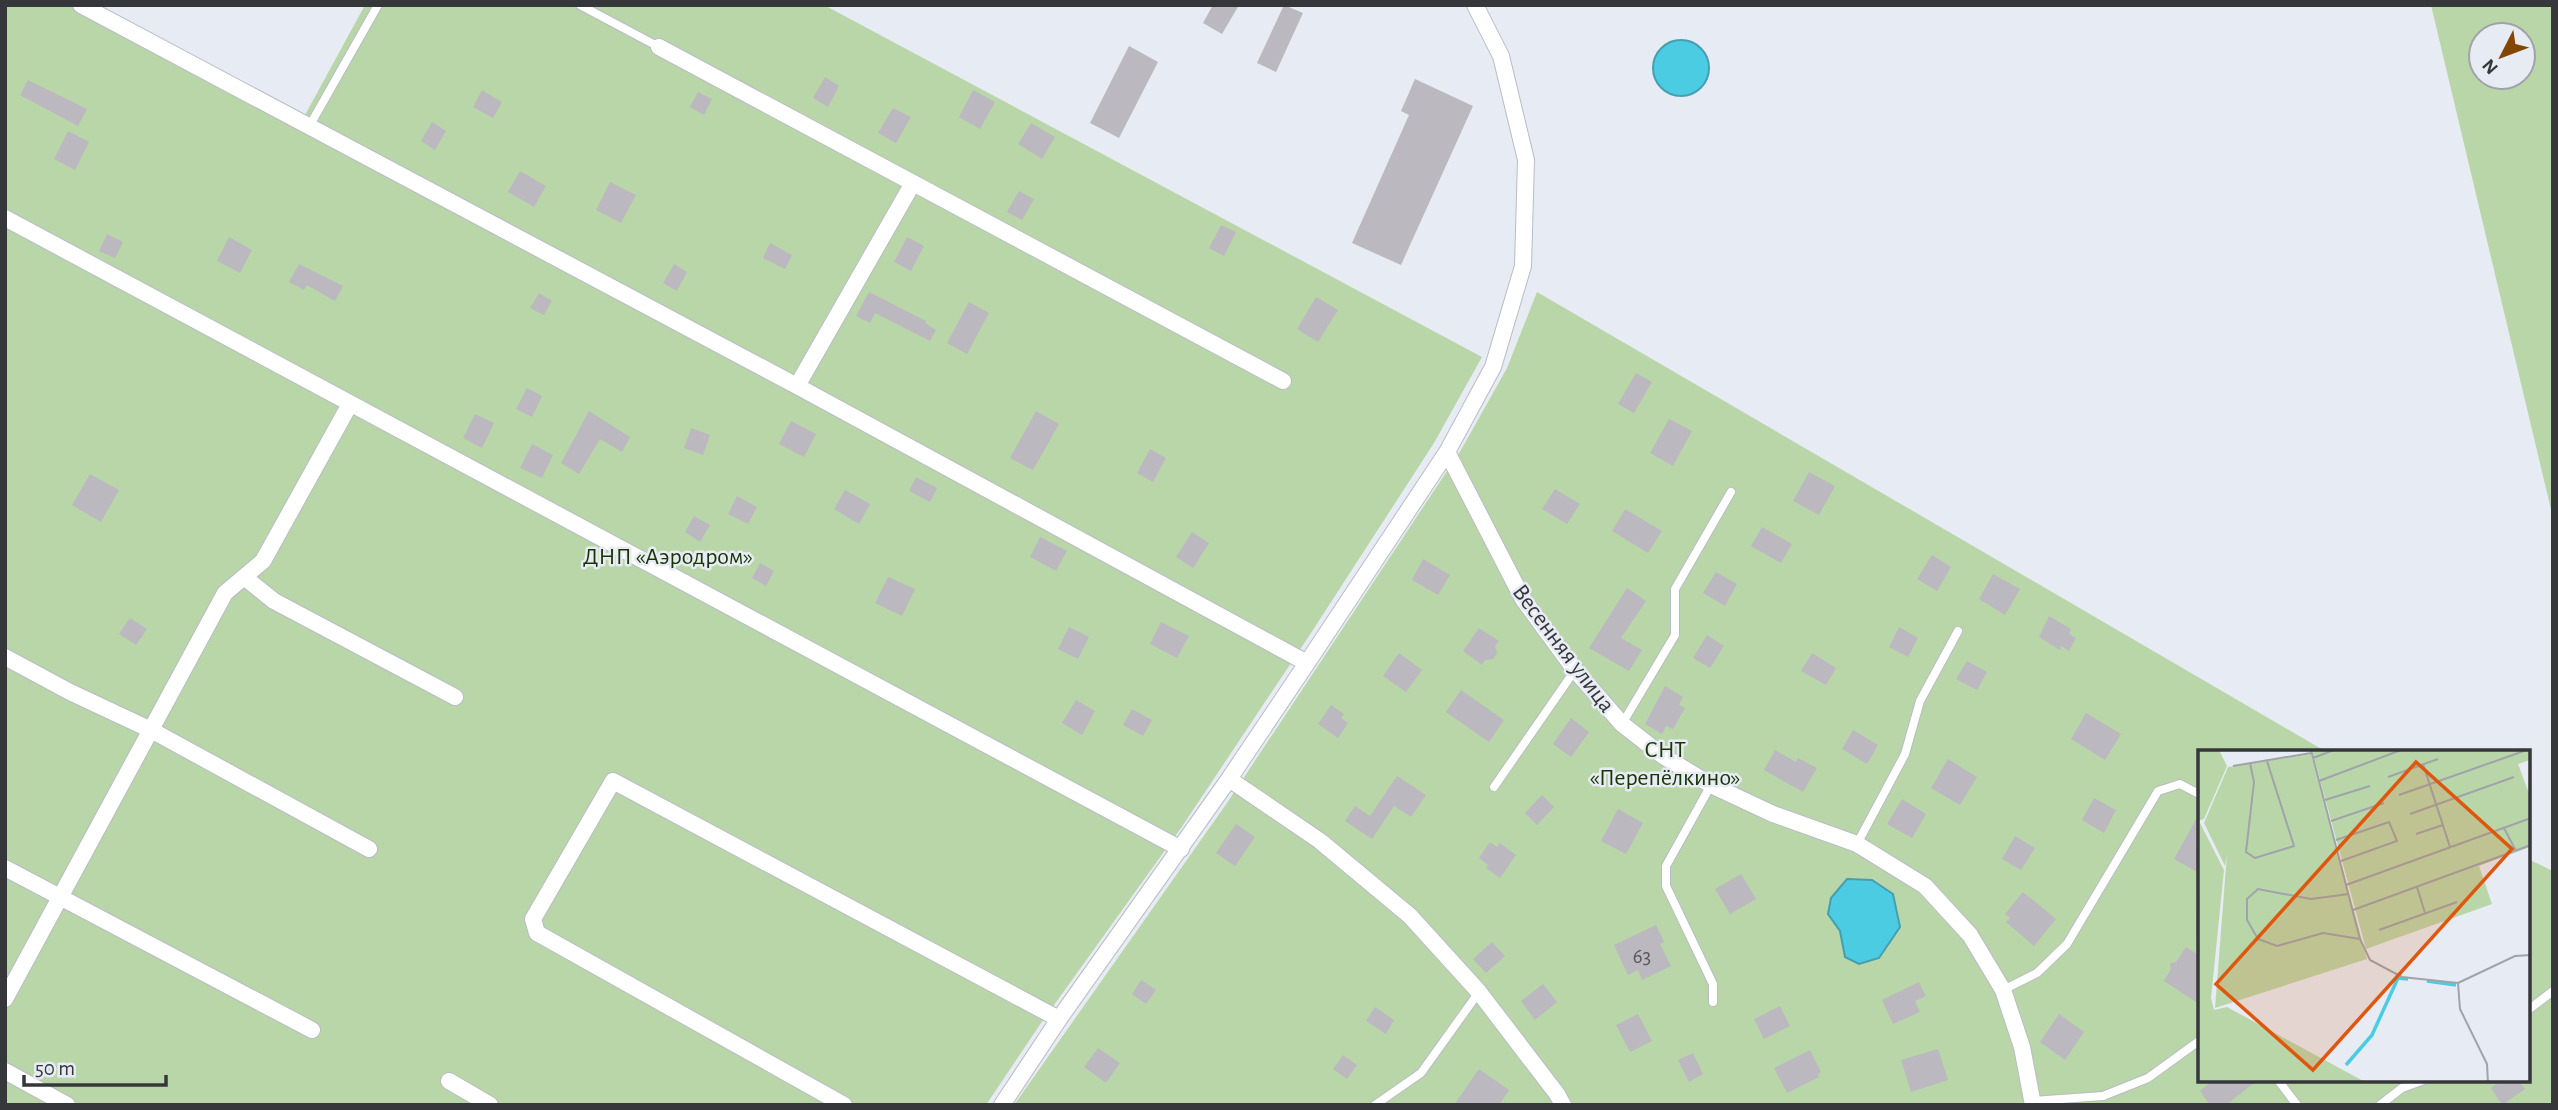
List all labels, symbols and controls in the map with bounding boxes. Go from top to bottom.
north arrow [2467,21,2537,91]
text: N [2479,55,2502,78]
park label: ДНП «Аэродром» [583,545,753,569]
street label: Весенняя улица [1507,580,1619,717]
park label: СНТ «Перепёлкино» [1589,738,1741,790]
inset map [2198,750,2530,1082]
house number: 63 [1633,946,1651,967]
scale bar [24,1044,166,1088]
text: 50 m [35,1058,75,1079]

